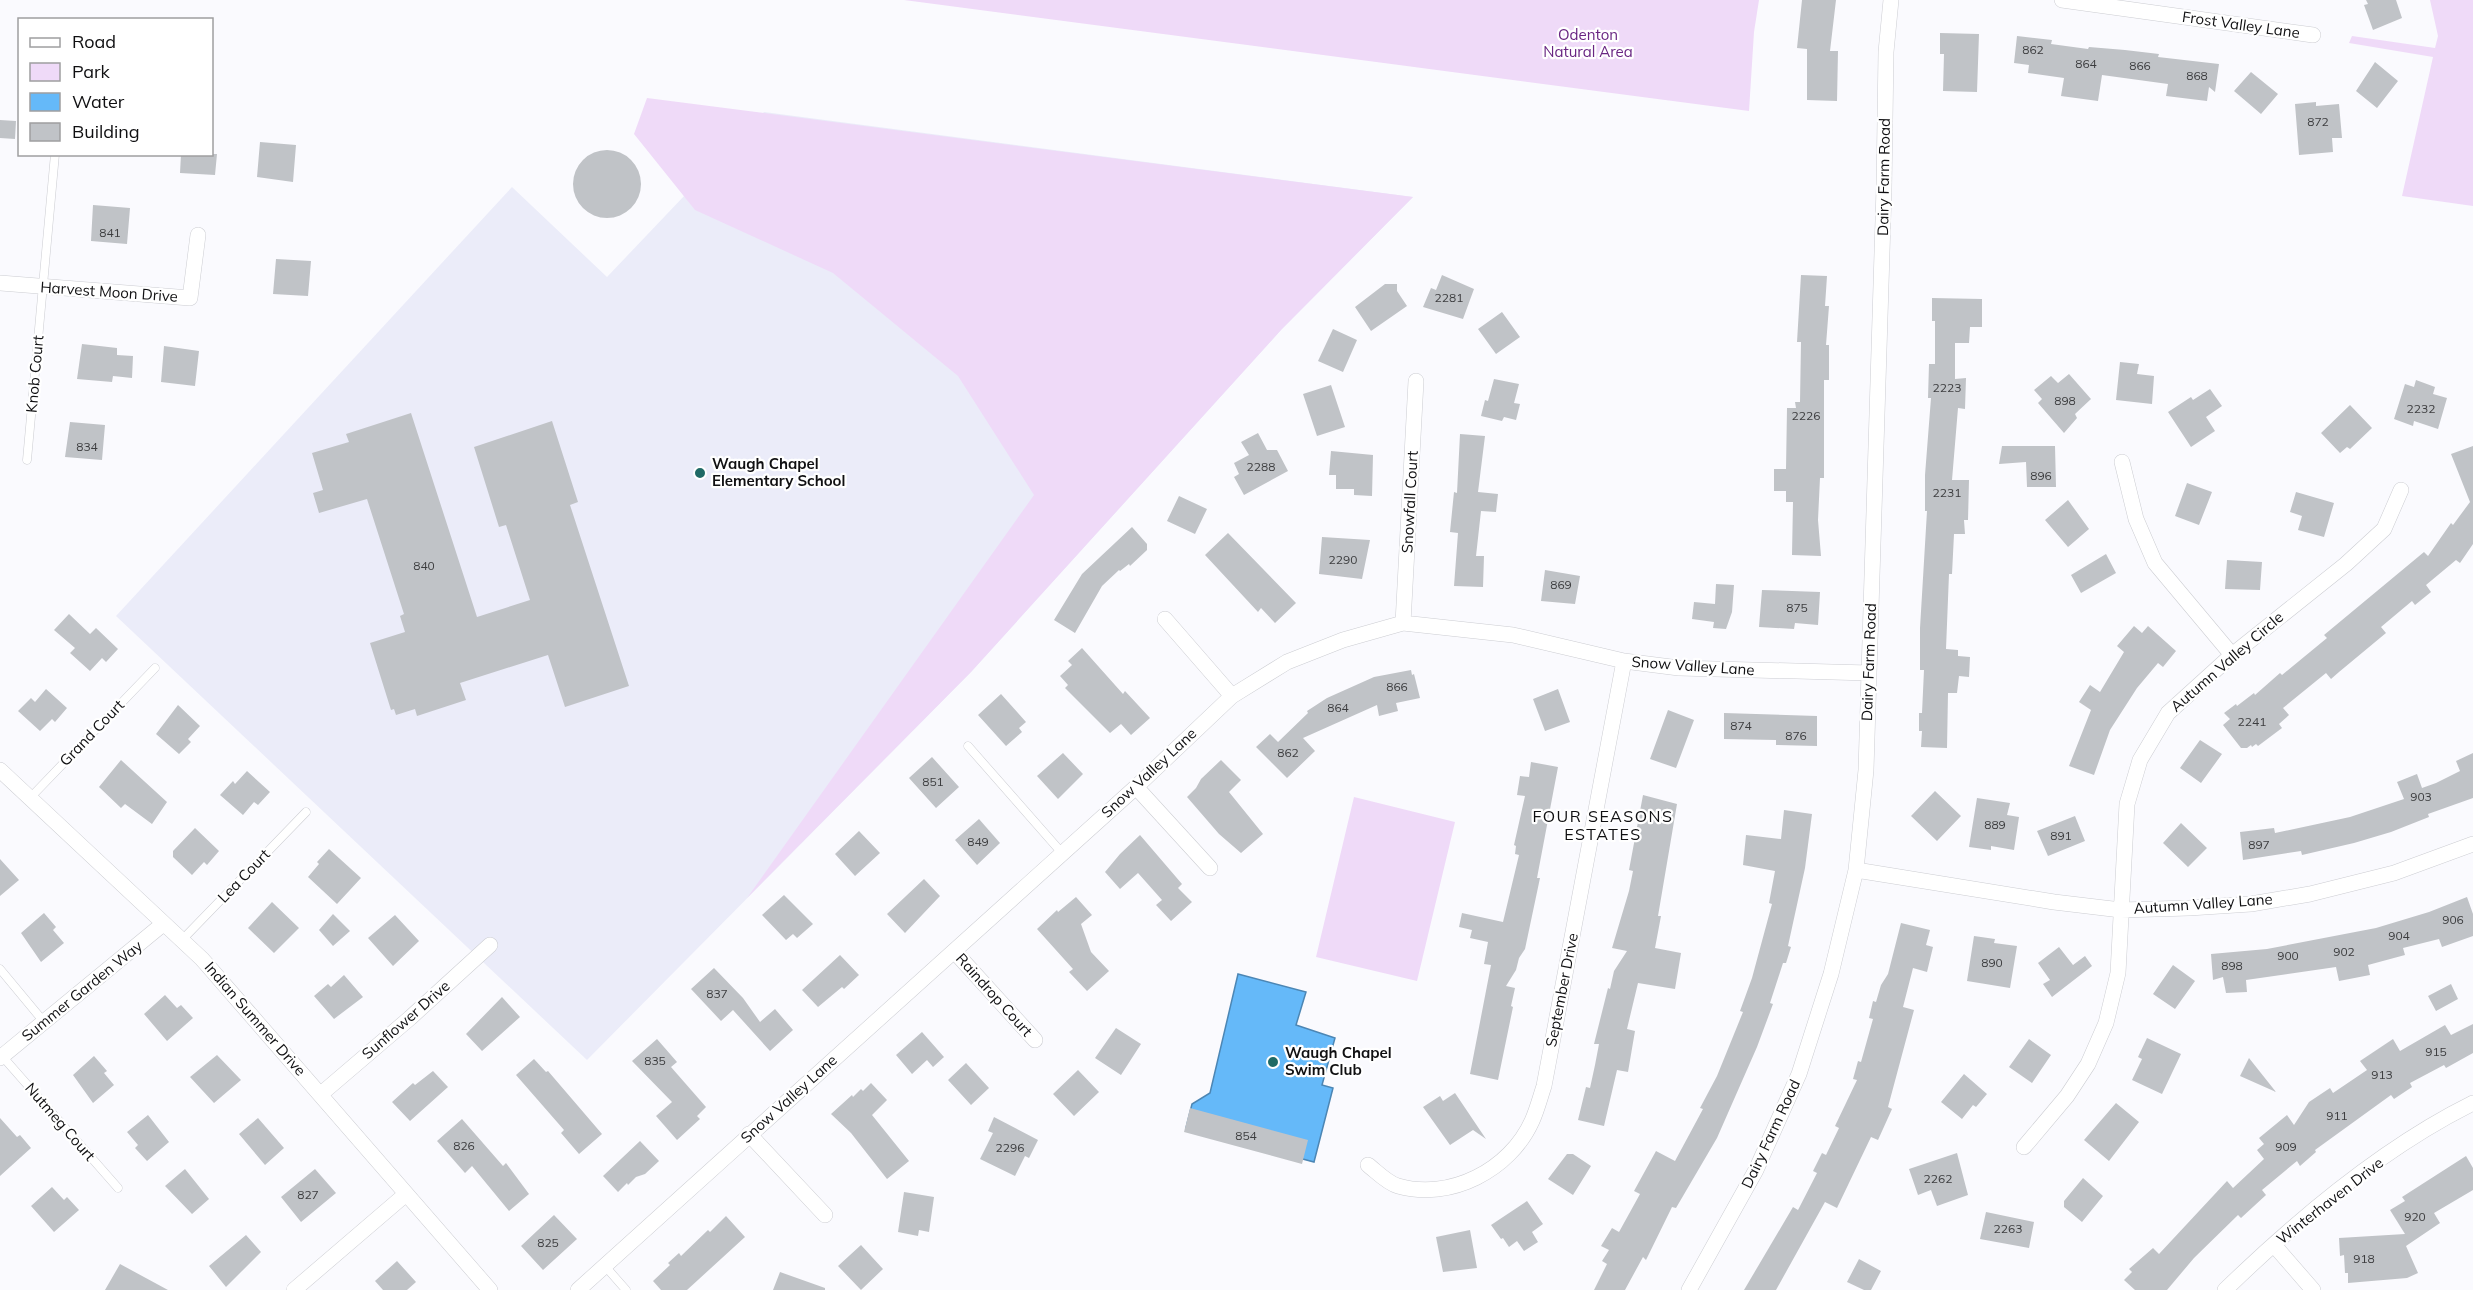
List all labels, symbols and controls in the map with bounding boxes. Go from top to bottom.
street label: Frost Valley Lane [2181,7,2301,42]
legend [18,18,213,156]
park label: Odenton Natural Area [1543,25,1633,61]
text: Road [72,30,116,53]
house number: 862 [2022,42,2044,57]
house number: 864 [2075,56,2097,71]
house number: 866 [2129,58,2151,73]
text: Park [72,60,111,83]
house number: 868 [2186,68,2208,83]
text: Water [72,90,125,113]
house number: 872 [2307,114,2329,129]
street label: Dairy Farm Road [1873,118,1894,236]
text: Building [72,120,140,143]
house number: 841 [99,225,121,240]
street label: Harvest Moon Drive [40,277,178,306]
house number: 2281 [1435,290,1463,305]
street label: Knob Court [22,334,47,414]
house number: 2223 [1933,380,1961,395]
house number: 898 [2054,393,2076,408]
house number: 2232 [2407,401,2435,416]
house number: 2226 [1792,408,1820,423]
house number: 834 [76,439,98,454]
street label: Snowfall Court [1397,450,1422,554]
place label: Waugh Chapel Elementary School [712,454,845,490]
house number: 2288 [1247,459,1275,474]
marker: Waugh Chapel Elementary School [693,466,707,480]
house number: 896 [2030,468,2052,483]
house number: 2231 [1933,485,1961,500]
house number: 2290 [1329,552,1357,567]
house number: 840 [413,558,435,573]
house number: 869 [1550,577,1572,592]
house number: 875 [1786,600,1808,615]
street label: Dairy Farm Road [1857,603,1880,721]
street label: Autumn Valley Circle [2166,607,2287,716]
street label: Snow Valley Lane [1631,652,1755,679]
house number: 866 [1386,679,1408,694]
street label: Grand Court [55,695,128,770]
house number: 864 [1327,700,1349,715]
house number: 2241 [2238,714,2266,729]
house number: 874 [1730,718,1752,733]
street label: Snow Valley Lane [1097,724,1200,822]
house number: 876 [1785,728,1807,743]
house number: 862 [1277,745,1299,760]
house number: 851 [922,774,944,789]
house number: 903 [2410,789,2432,804]
district label: FOUR SEASONS ESTATES [1532,806,1674,844]
house number: 889 [1984,817,2006,832]
house number: 891 [2050,828,2072,843]
house number: 849 [967,834,989,849]
house number: 897 [2248,837,2270,852]
street label: Lea Court [213,845,274,906]
street label: Autumn Valley Lane [2133,889,2273,918]
house number: 906 [2442,912,2464,927]
house number: 904 [2388,928,2410,943]
street label: September Drive [1541,931,1582,1049]
street label: Summer Garden Way [18,936,146,1045]
house number: 902 [2333,944,2355,959]
house number: 900 [2277,948,2299,963]
street label: Raindrop Court [952,949,1037,1040]
house number: 890 [1981,955,2003,970]
street label: Indian Summer Drive [201,958,310,1080]
house number: 898 [2221,958,2243,973]
street label: Sunflower Drive [358,976,454,1063]
house number: 837 [706,986,728,1001]
place label: Waugh Chapel Swim Club [1285,1043,1392,1079]
house number: 915 [2425,1044,2447,1059]
street label: Snow Valley Lane [736,1050,841,1147]
house number: 835 [644,1053,666,1068]
marker: Waugh Chapel Swim Club [1266,1055,1280,1069]
house number: 913 [2371,1067,2393,1082]
street label: Dairy Farm Road [1737,1076,1804,1191]
street label: Nutmeg Court [21,1079,100,1165]
house number: 911 [2326,1108,2348,1123]
house number: 854 [1235,1128,1257,1143]
house number: 826 [453,1138,475,1153]
house number: 909 [2275,1139,2297,1154]
house number: 2296 [996,1140,1024,1155]
street label: Winterhaven Drive [2272,1153,2387,1248]
house number: 2262 [1924,1171,1952,1186]
house number: 827 [297,1187,319,1202]
house number: 920 [2404,1209,2426,1224]
house number: 2263 [1994,1221,2022,1236]
house number: 825 [537,1235,559,1250]
house number: 918 [2353,1251,2375,1266]

